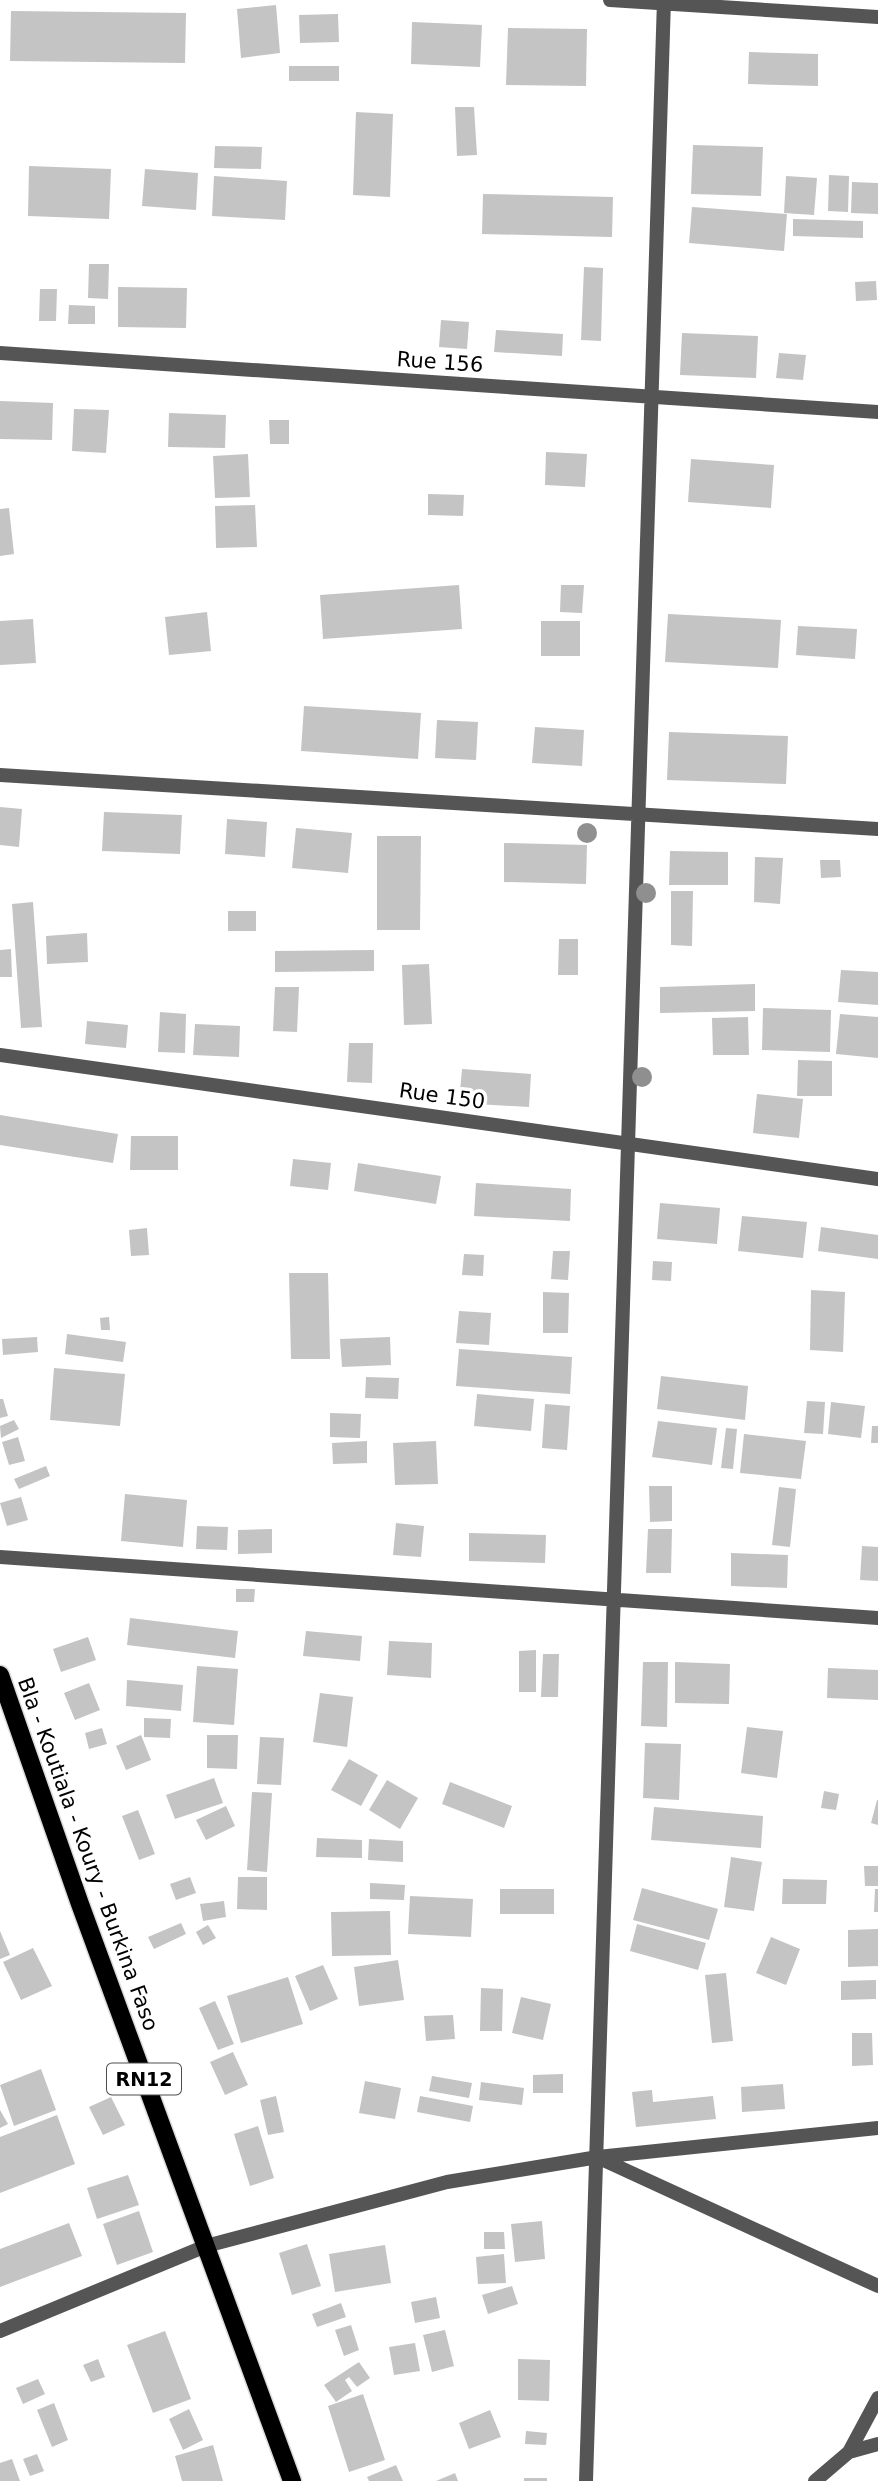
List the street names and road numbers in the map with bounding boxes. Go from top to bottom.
street label: Rue 156 [396,347,484,377]
street label: Rue 150 [397,1078,487,1114]
street label: Bla - Koutiala - Koury - Burkina Faso [13,1674,163,2034]
road number: RN12 [107,2064,181,2094]

